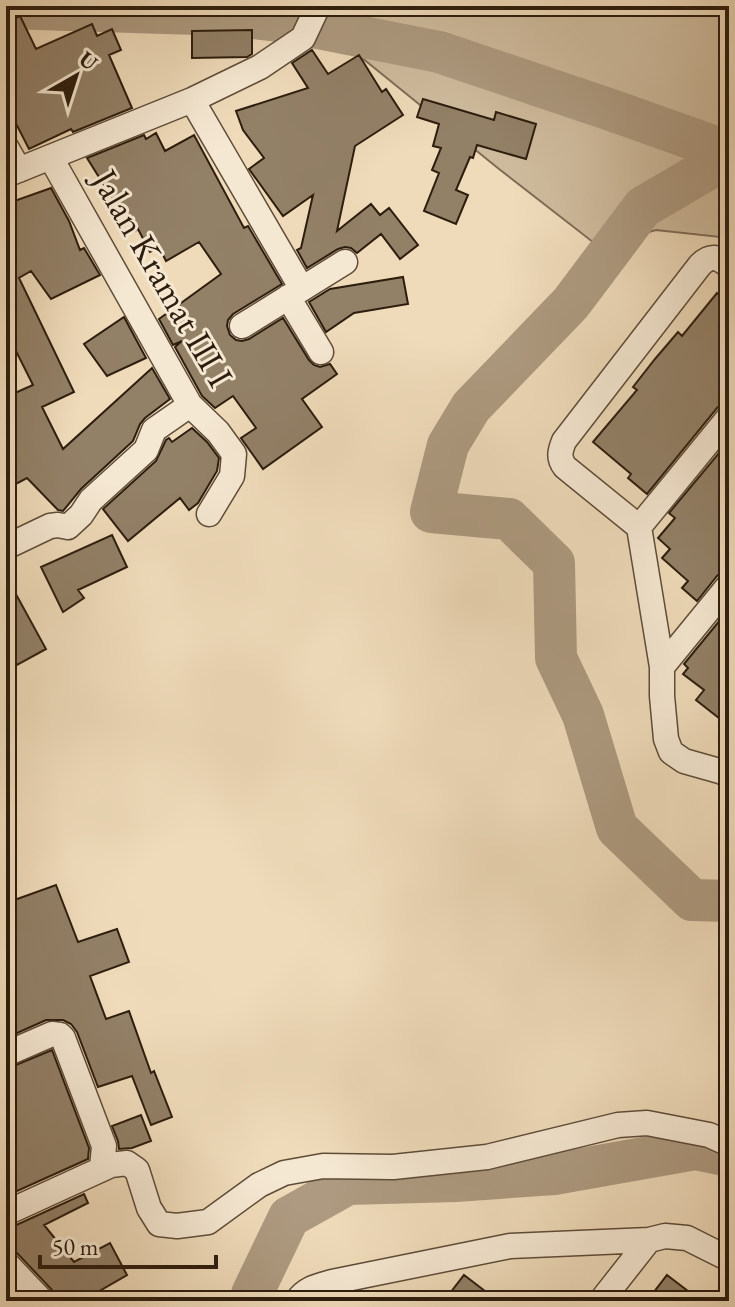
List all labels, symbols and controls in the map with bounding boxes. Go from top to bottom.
north arrow [36,36,116,116]
text: U [73,44,104,78]
street label: Jalan Kramat III I [80,158,244,395]
scale bar [40,1219,216,1269]
text: 50 m [52,1231,99,1262]

